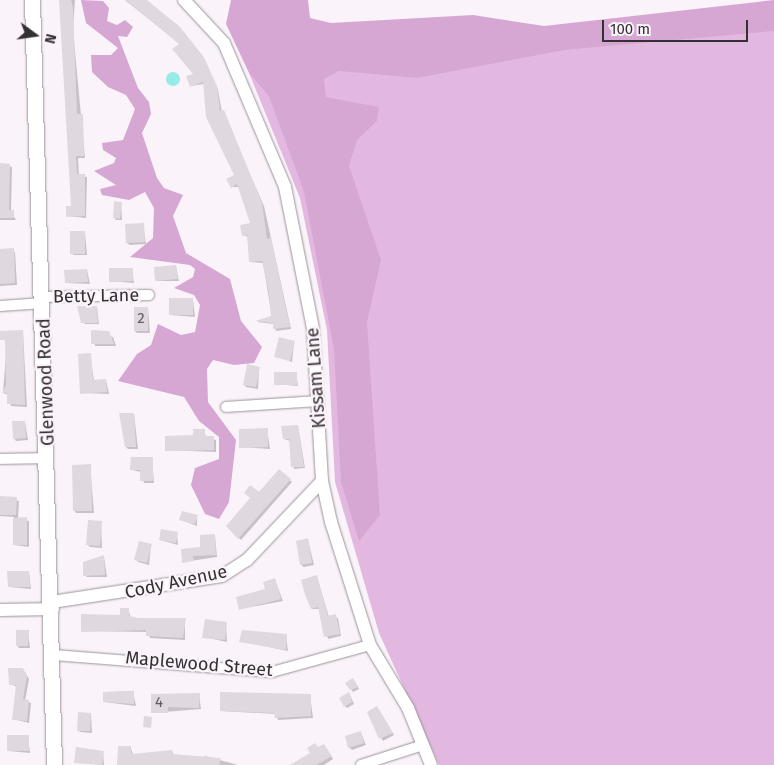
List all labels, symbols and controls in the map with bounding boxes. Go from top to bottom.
north arrow [10,10,60,60]
scale bar [604,10,750,42]
text: 100 m [610,20,650,38]
text: N [41,32,59,45]
street label: Betty Lane [53,284,139,308]
house number: 2 [137,310,145,328]
street label: Glenwood Road [33,318,59,446]
street label: Kissam Lane [302,327,330,429]
street label: Cody Avenue [123,561,229,603]
street label: Maplewood Street [124,647,274,681]
house number: 4 [155,694,163,712]

